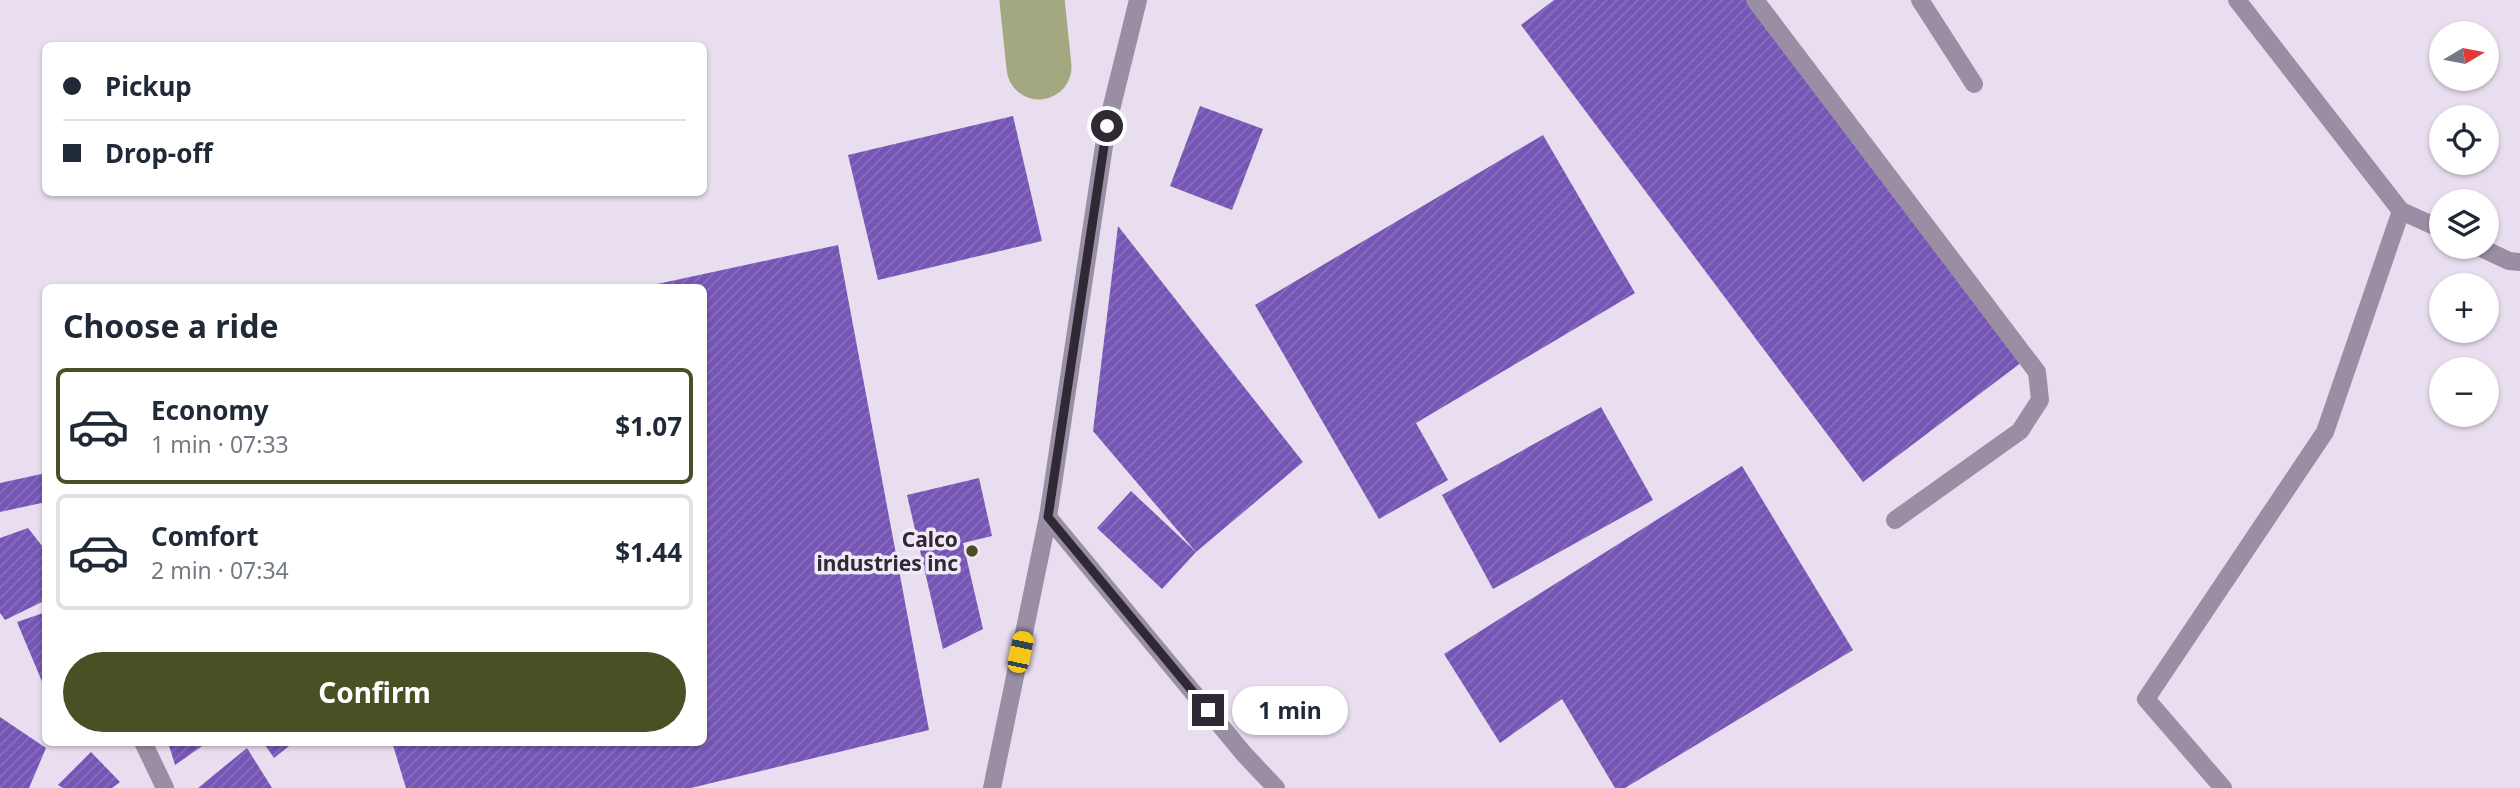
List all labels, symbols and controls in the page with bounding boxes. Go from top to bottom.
north arrow [2429,21,2499,91]
map controls [2429,21,2499,427]
text: Pickup [105,68,192,104]
button: locate [2429,105,2499,175]
route start [1091,110,1123,142]
text: Drop-off [105,135,212,171]
button: layers [2429,189,2499,259]
button: + [2429,273,2499,343]
text: Choose a ride [63,304,279,347]
button: − [2429,357,2499,427]
text: Economy [151,392,269,428]
icon: car [67,395,130,458]
text: $1.07 [615,408,682,444]
text: 1 min · 07:33 [151,428,289,460]
text: Comfort [151,518,259,554]
icon: car [67,521,130,584]
place label: Calco industries inc [817,525,958,577]
text: $1.44 [615,534,682,570]
marker: Calco industries inc [964,543,980,559]
text: 2 min · 07:34 [151,554,289,586]
car [1006,629,1035,675]
button: Confirm [63,652,686,732]
callout: 1 min [1232,686,1348,734]
route end [1192,694,1224,726]
text: 1 min [1258,694,1322,726]

